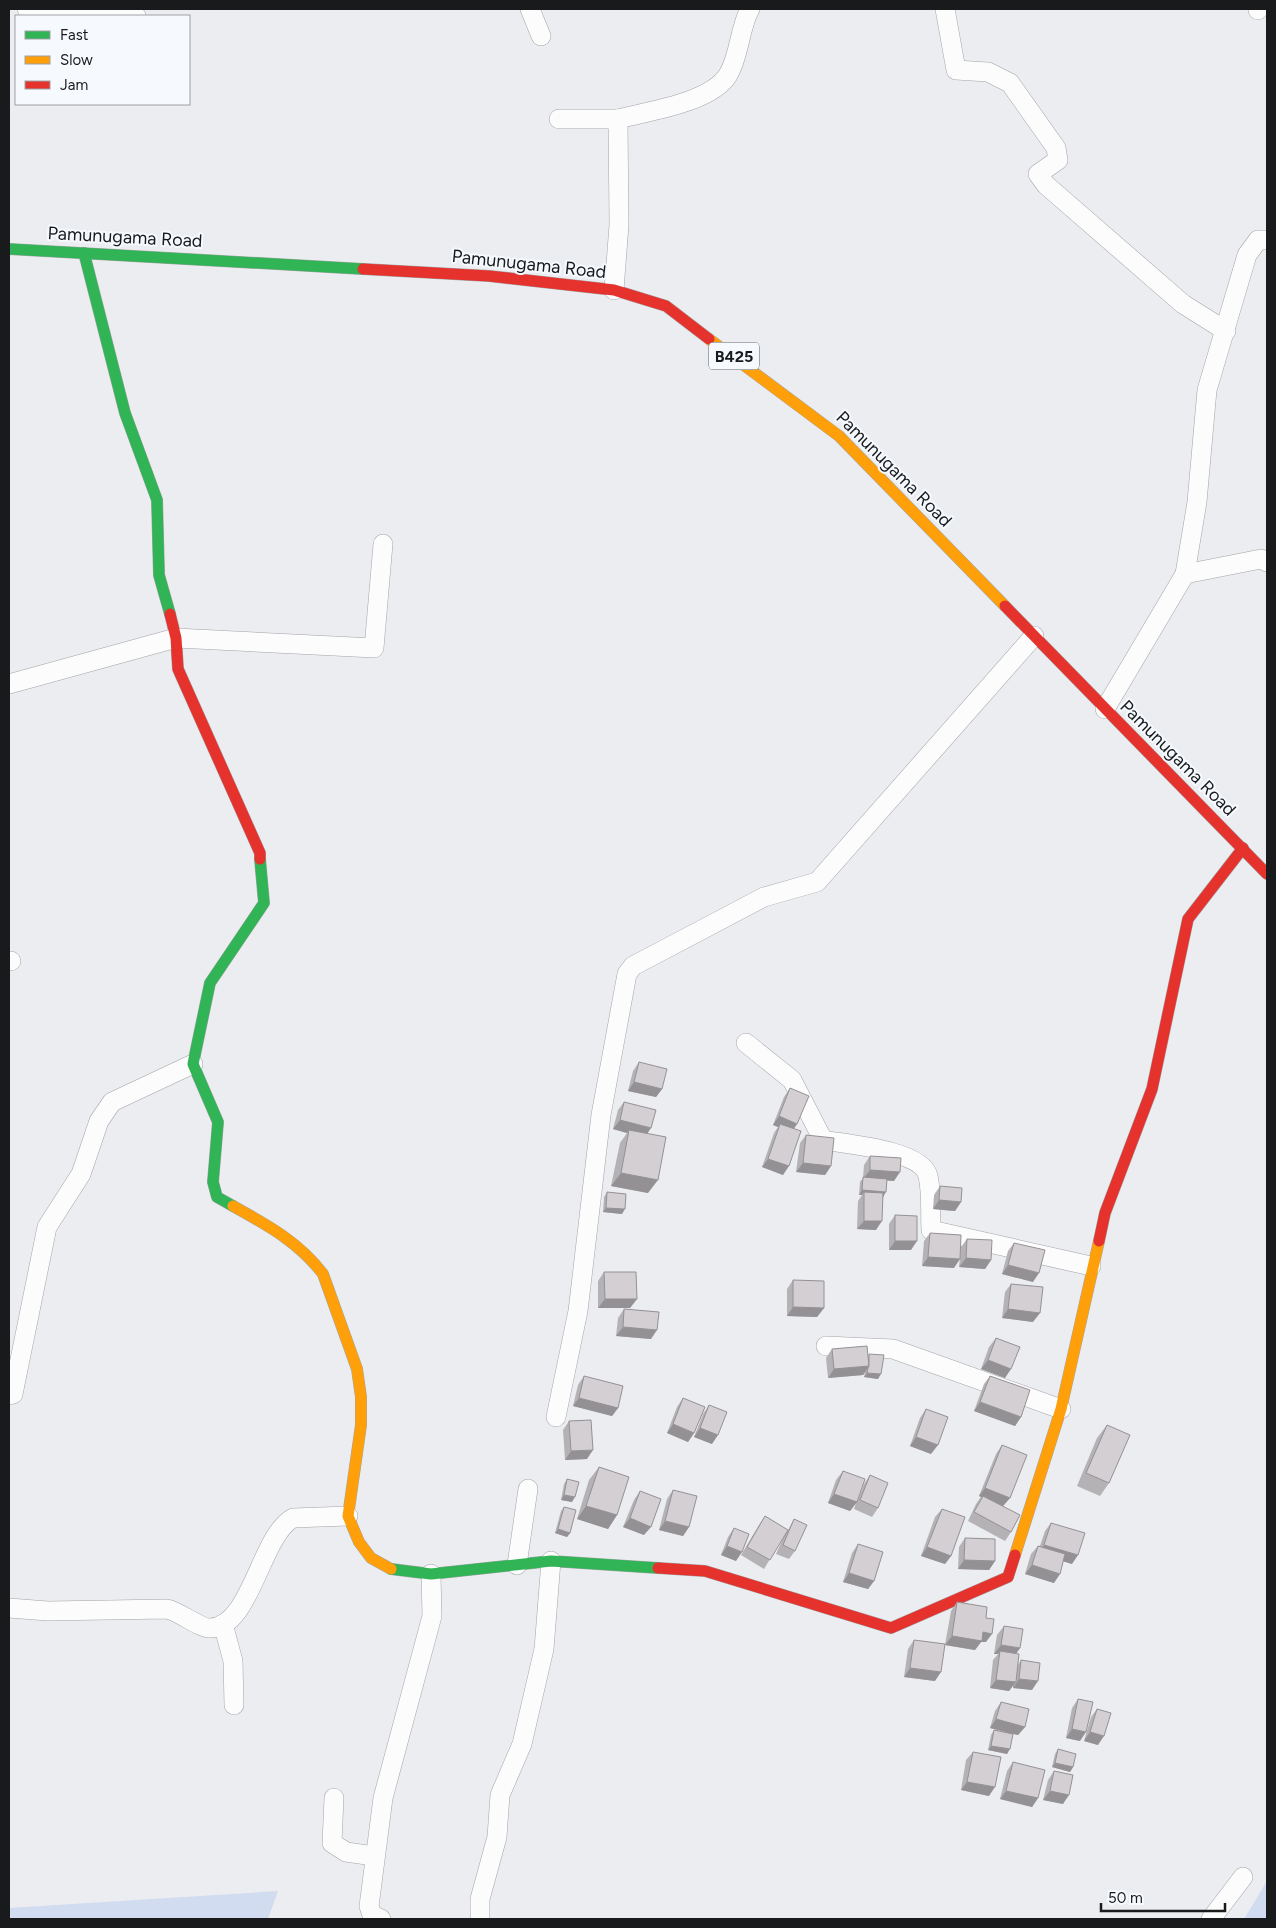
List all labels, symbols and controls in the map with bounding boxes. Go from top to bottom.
legend [15,15,190,105]
text: Fast [60,26,89,44]
text: Slow [60,51,93,69]
text: Jam [60,76,88,94]
street label: Pamunugama Road [47,222,203,252]
street label: Pamunugama Road [451,245,607,283]
road number: B425 [709,342,759,370]
street label: Pamunugama Road [831,406,957,532]
street label: Pamunugama Road [1115,695,1241,821]
scale bar [1101,1880,1225,1912]
text: 50 m [1108,1889,1143,1907]

